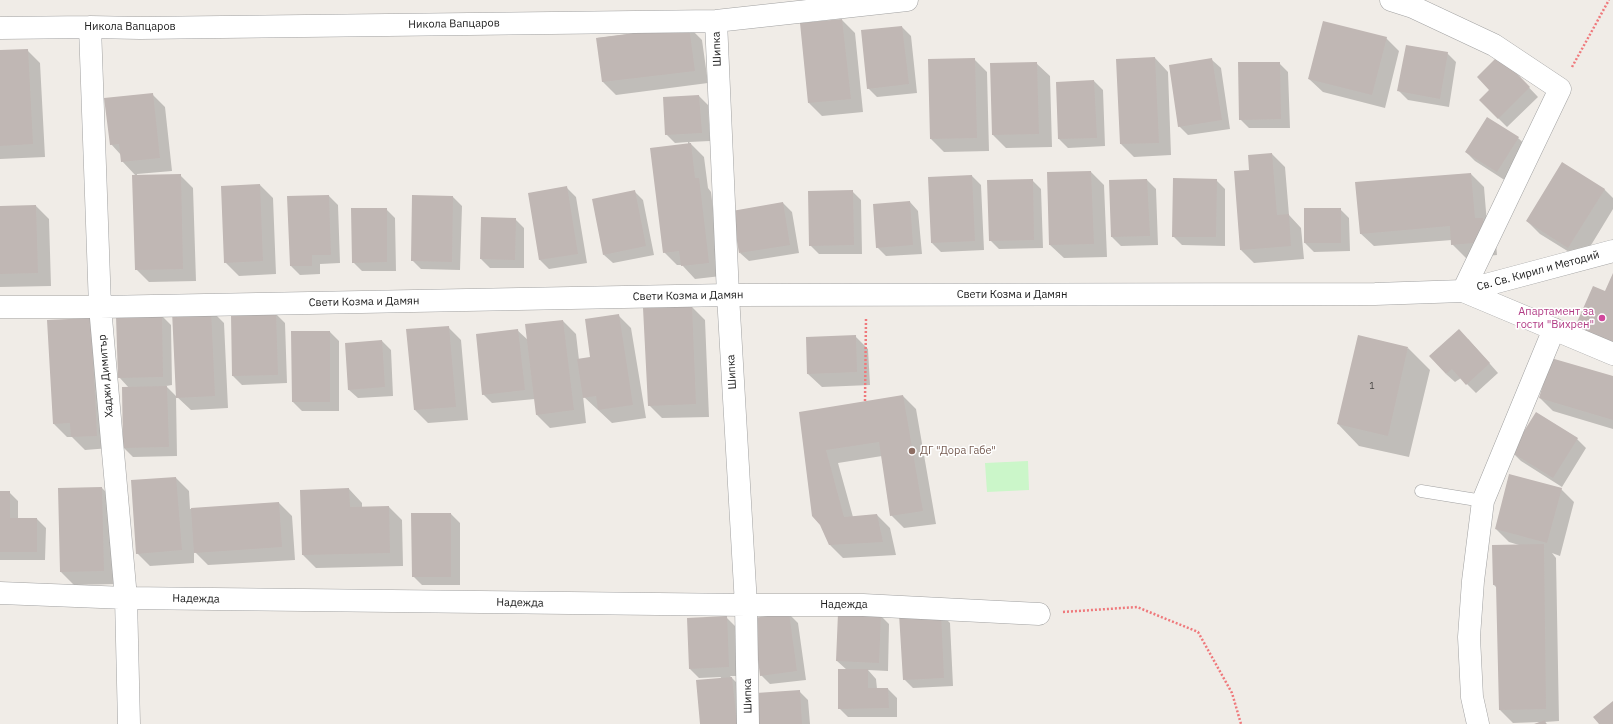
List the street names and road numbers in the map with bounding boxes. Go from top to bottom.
street label: Никола Вапцаров [408,17,500,31]
street label: Никола Вапцаров [84,20,176,34]
street label: Шипка [710,31,724,67]
street label: Св. Св. Кирил и Методий [1475,248,1601,294]
street label: Свети Козма и Дамян [633,288,743,304]
street label: Свети Козма и Дамян [957,288,1067,302]
street label: Свети Козма и Дамян [309,294,419,310]
street label: Хаджи Димитър [96,334,116,418]
street label: Шипка [724,354,740,390]
street label: Надежда [172,592,220,606]
street label: Надежда [496,596,544,610]
street label: Надежда [820,598,868,612]
street label: Шипка [741,678,755,714]

